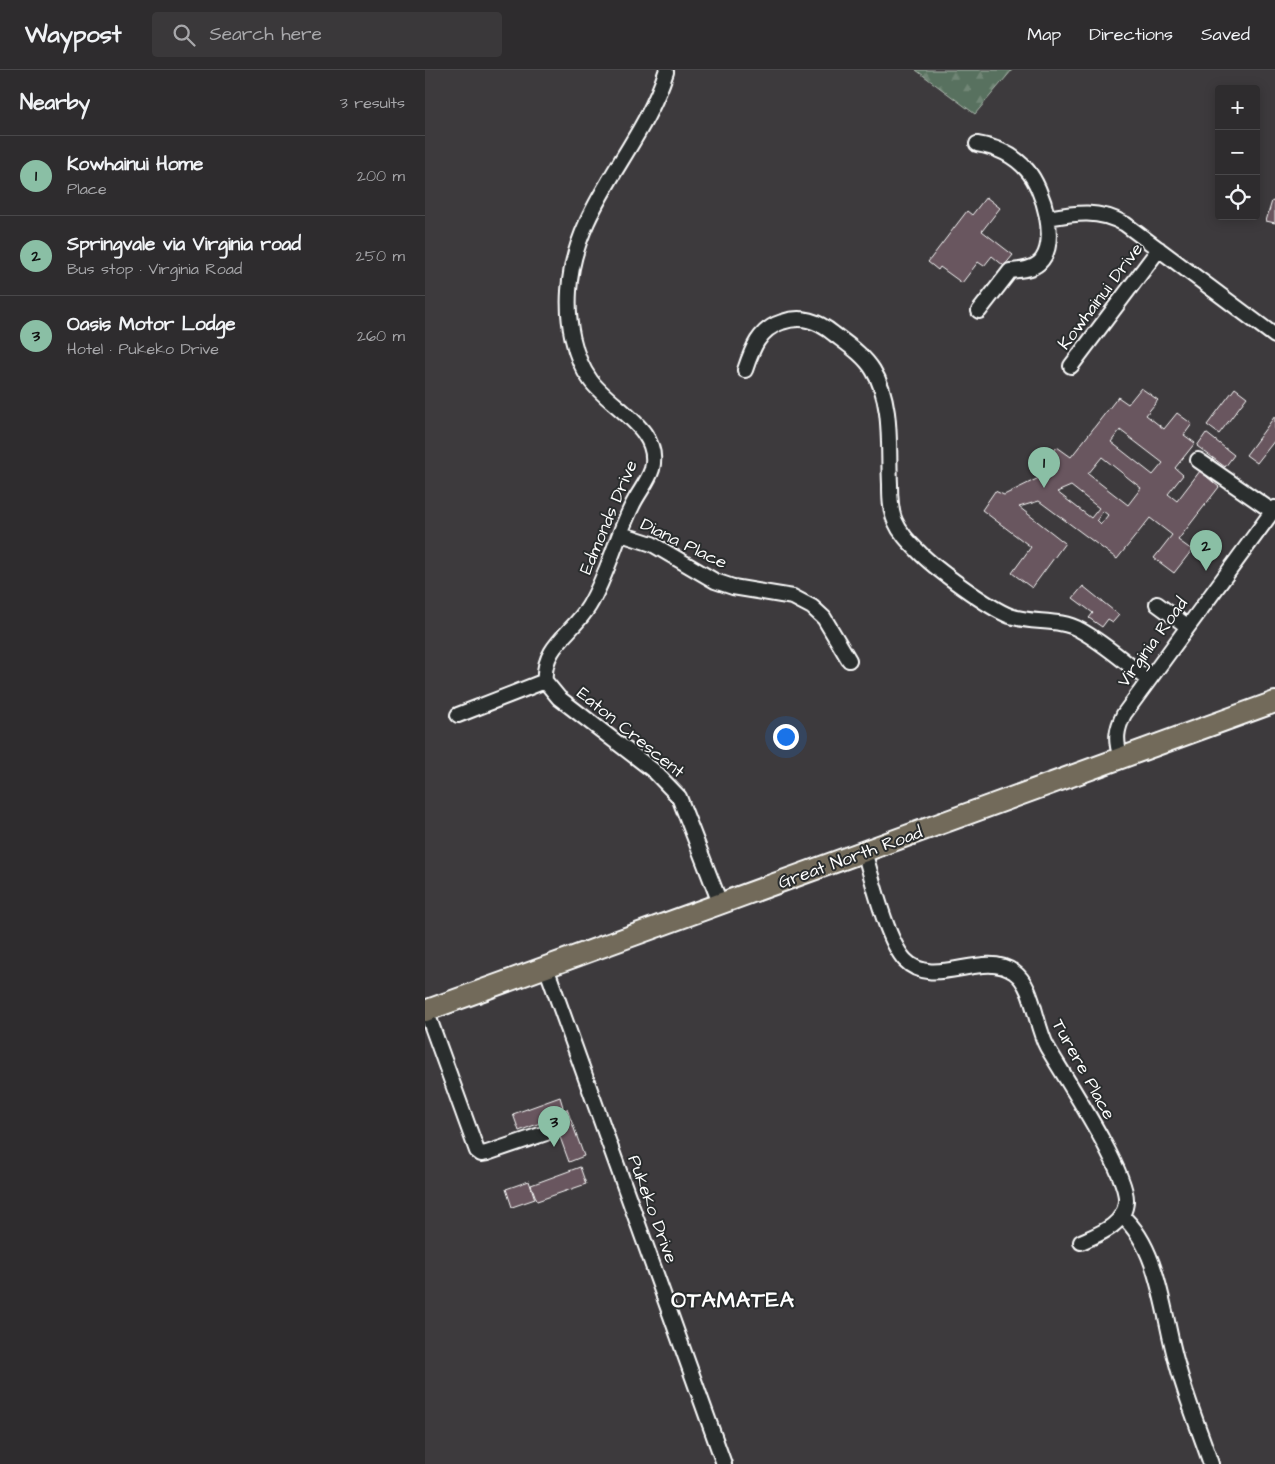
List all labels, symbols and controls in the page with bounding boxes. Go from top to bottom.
search box [152,12,502,57]
text: Waypost [25,18,122,52]
icon: search [170,21,198,49]
text: Search here [210,21,322,48]
text: Map [1027,22,1061,47]
text: Directions [1089,22,1173,47]
text: Saved [1201,22,1250,47]
map controls [1215,85,1260,220]
button: + [1215,85,1260,130]
text: Nearby [20,88,90,117]
text: 3 results [340,92,405,114]
button: − [1215,130,1260,175]
text: Kowhainui Home [67,151,203,178]
text: 1 [35,165,37,187]
text: 200 m [357,165,405,187]
button: locate [1215,175,1260,220]
text: Place [67,178,107,200]
text: Springvale via Virginia road [67,231,301,258]
street label: Kowhainui Drive [1052,238,1149,355]
text: 2 [31,245,41,267]
text: 250 m [356,245,405,267]
text: Bus stop · Virginia Road [67,258,242,280]
text: Oasis Motor Lodge [67,311,235,338]
text: 3 [32,325,40,347]
text: 260 m [357,325,405,347]
text: Hotel · Pukeko Drive [67,338,219,360]
pin: 1 [1028,447,1060,488]
street label: Edmonds Drive [573,456,644,578]
street label: Diana Place [636,512,732,575]
pin: 2 [1190,530,1222,571]
street label: Virginia Road [1111,592,1194,693]
street label: Eaton Crescent [571,681,691,784]
your location [773,724,799,750]
street label: Great North Road [775,820,926,895]
street label: Turere Place [1046,1014,1122,1124]
pin: 3 [538,1106,570,1147]
street label: Pukeko Drive [621,1152,684,1267]
district label: OTAMATEA [671,1285,795,1316]

